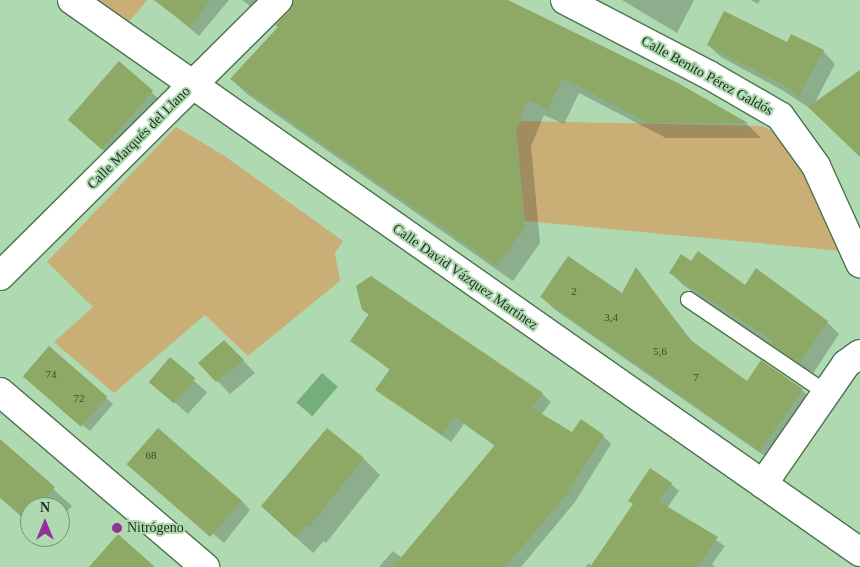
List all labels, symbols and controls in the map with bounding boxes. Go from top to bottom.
street label: Calle Benito Pérez Galdós [638,33,776,119]
street label: Calle Marqués del Llano [84,83,194,193]
street label: Calle David Vázquez Martínez [389,220,541,334]
house number: 2 [571,284,577,298]
house number: 3,4 [604,310,618,324]
house number: 5,6 [653,344,667,358]
house number: 74 [46,367,56,381]
house number: 7 [693,370,699,384]
house number: 72 [74,391,85,405]
house number: 68 [146,448,156,462]
north arrow [20,497,70,547]
text: N [40,500,50,515]
place label: Nitrógeno [127,520,184,536]
marker: Nitrógeno [111,522,123,534]

